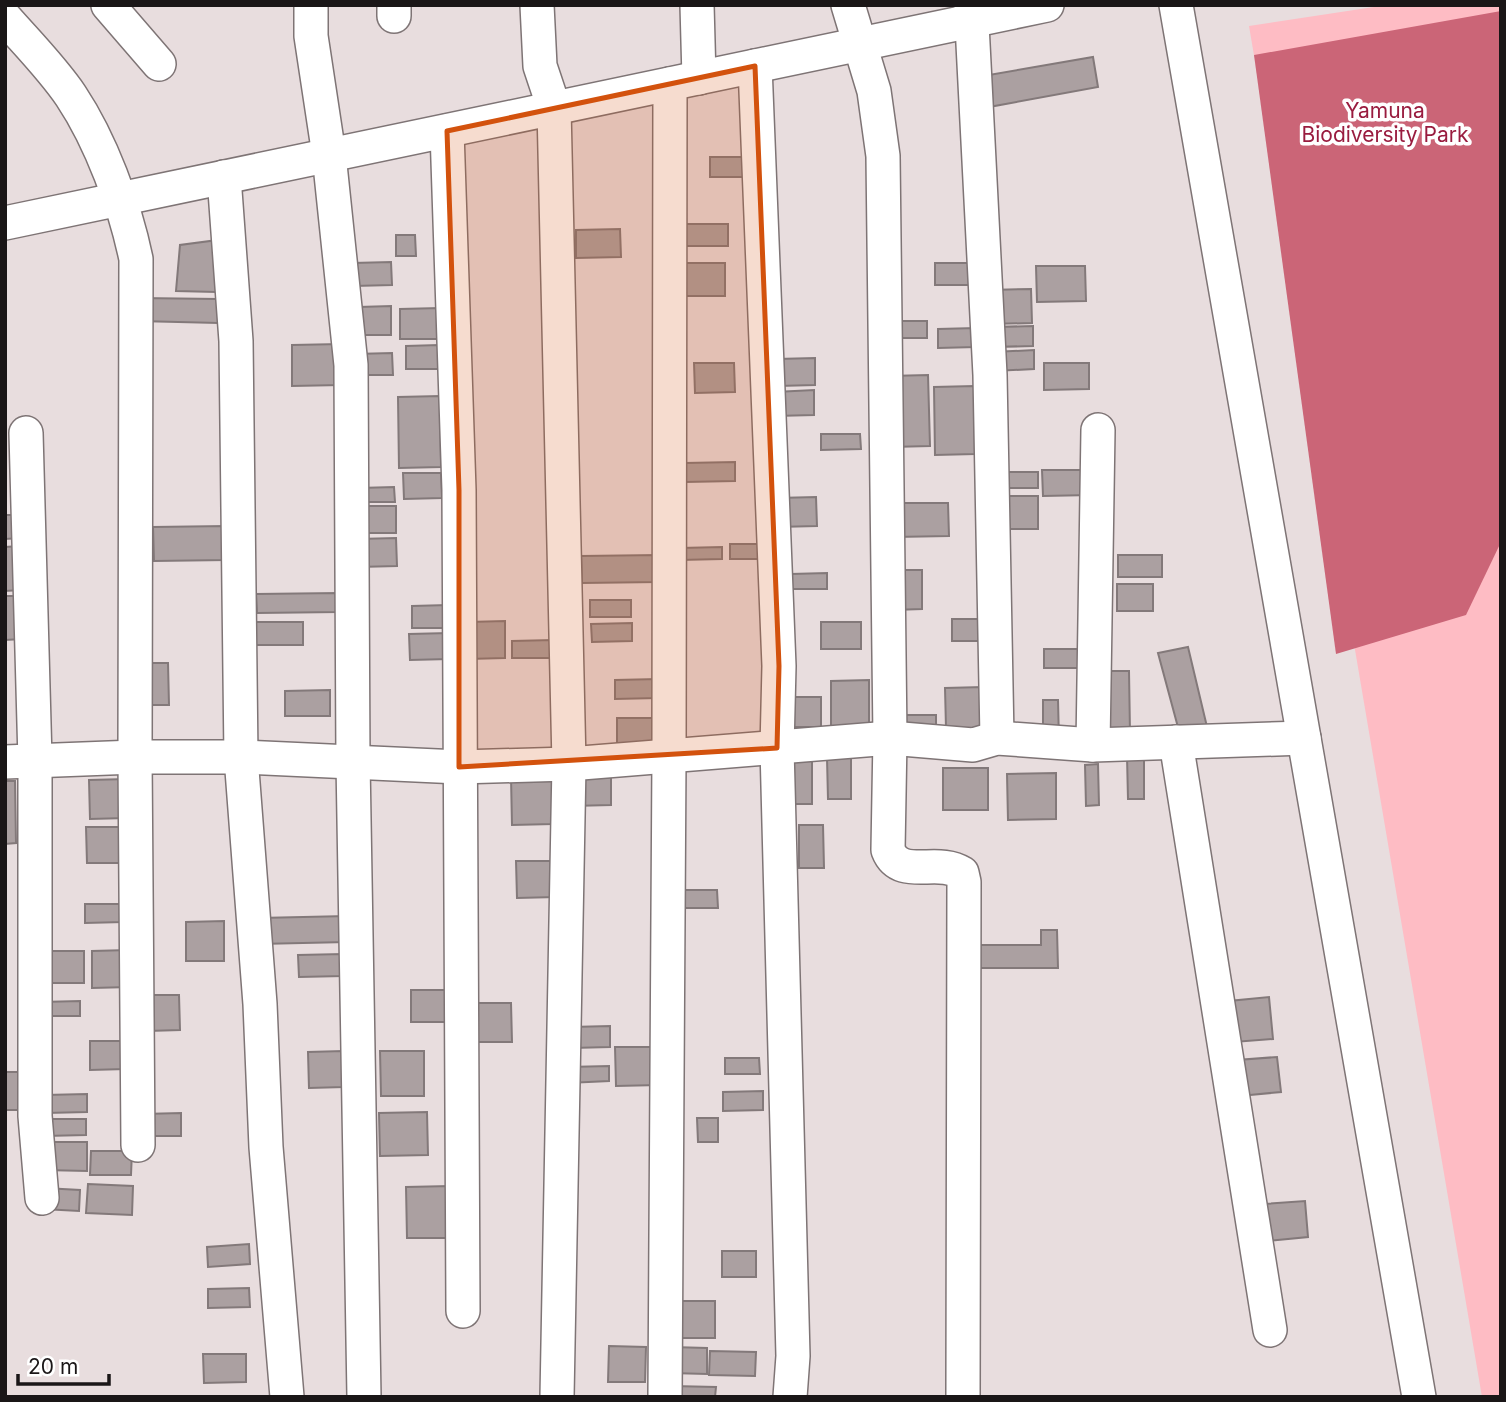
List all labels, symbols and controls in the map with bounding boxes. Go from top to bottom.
park label: Yamuna Biodiversity Park [1301,98,1469,147]
scale bar [18,1342,108,1386]
text: 20 m [28,1354,78,1379]

